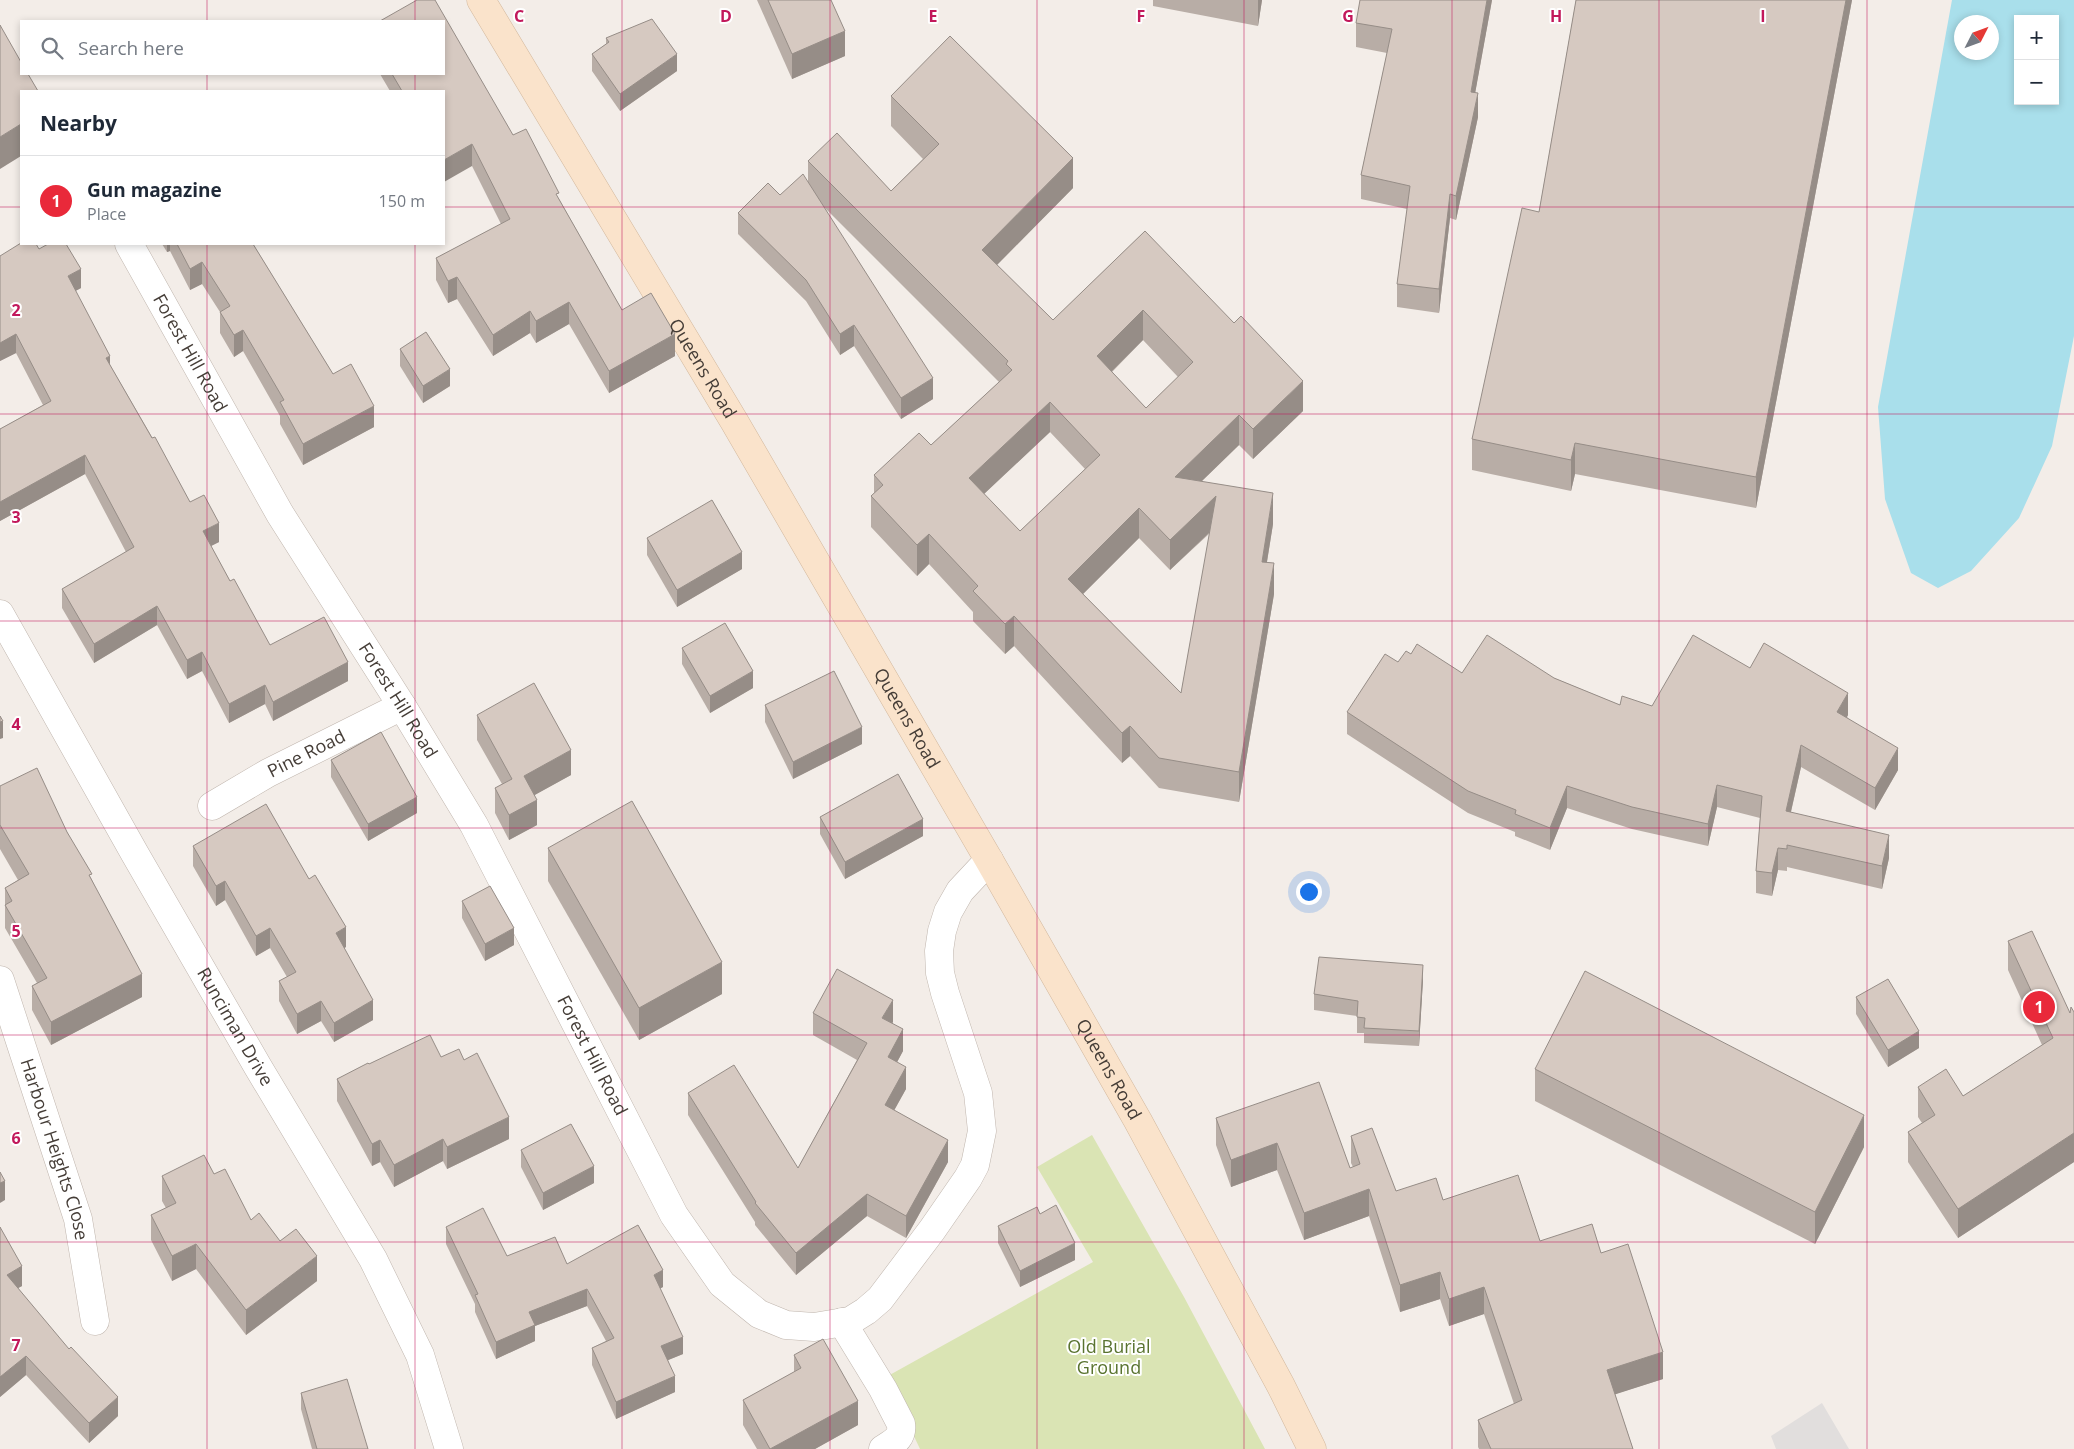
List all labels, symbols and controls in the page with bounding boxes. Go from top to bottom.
text: C [514,5,524,27]
text: D [720,5,732,27]
text: E [929,5,938,27]
text: F [1137,5,1145,27]
text: G [1342,5,1354,27]
text: H [1550,5,1562,27]
text: I [1760,5,1766,27]
north arrow [1954,15,1999,60]
map controls [2014,15,2059,105]
button: + [2014,15,2059,60]
search box [20,20,445,75]
icon: search [38,34,66,62]
text: Search here [78,35,184,61]
button: − [2014,60,2059,105]
text: Nearby [40,109,117,137]
text: Gun magazine [87,177,222,203]
text: 1 [51,190,61,212]
text: 150 m [379,190,425,212]
text: Place [87,203,126,225]
street label: Forest Hill Road [148,289,234,416]
text: 2 [11,299,21,321]
street label: Queens Road [664,314,743,422]
text: 3 [11,506,21,528]
street label: Forest Hill Road [354,638,444,762]
street label: Queens Road [869,663,946,773]
text: 4 [11,713,21,735]
street label: Pine Road [263,723,349,782]
your location [1296,879,1322,905]
text: 5 [11,920,21,942]
street label: Runciman Drive [192,963,279,1090]
pin: 1 [2023,988,2055,1026]
street label: Forest Hill Road [552,991,634,1119]
street label: Queens Road [1071,1014,1148,1124]
street label: Harbour Heights Close [15,1055,94,1242]
text: 6 [11,1127,21,1149]
text: 7 [11,1334,21,1356]
park label: Old Burial Ground [1067,1334,1151,1379]

